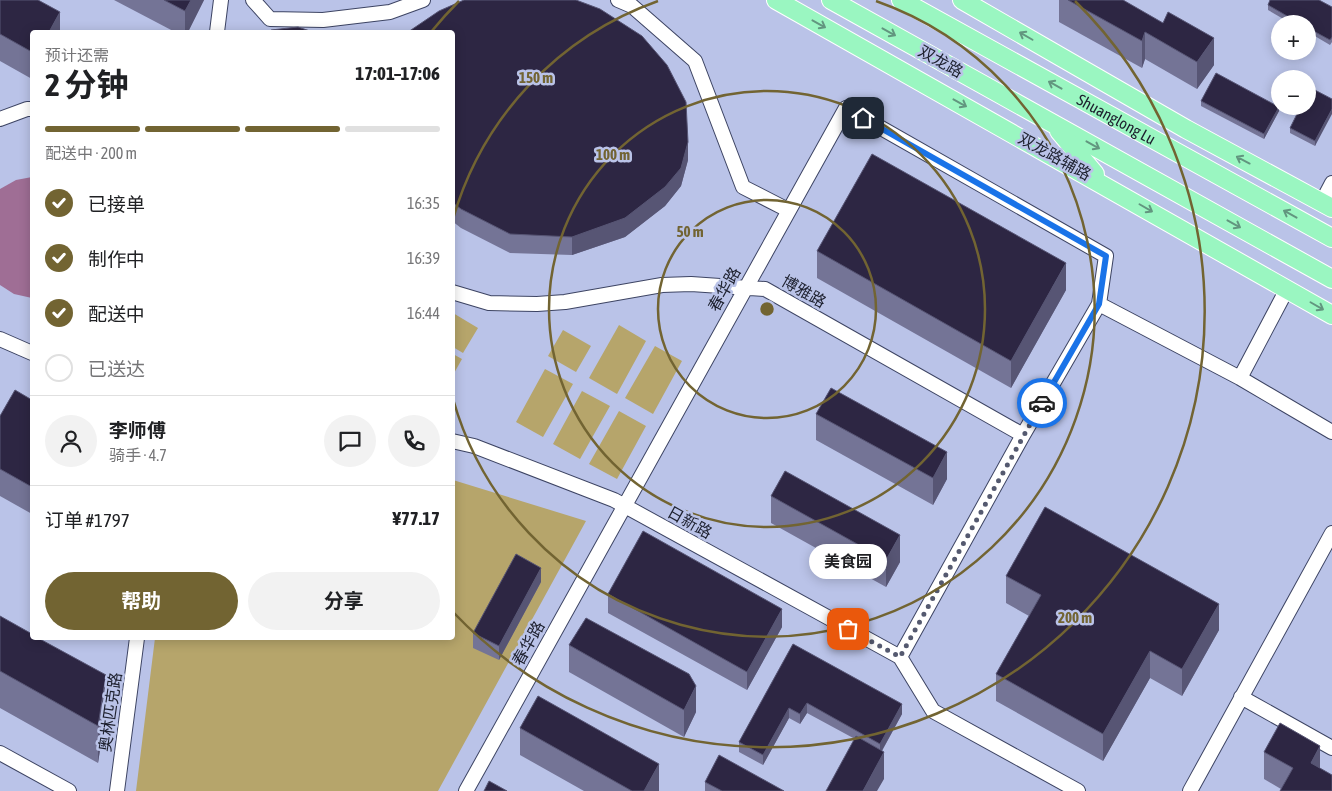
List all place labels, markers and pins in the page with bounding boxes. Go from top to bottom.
pin [842,97,884,139]
centre of rings [758,300,776,318]
callout: 美食园 [809,544,887,579]
pin [827,608,869,650]

